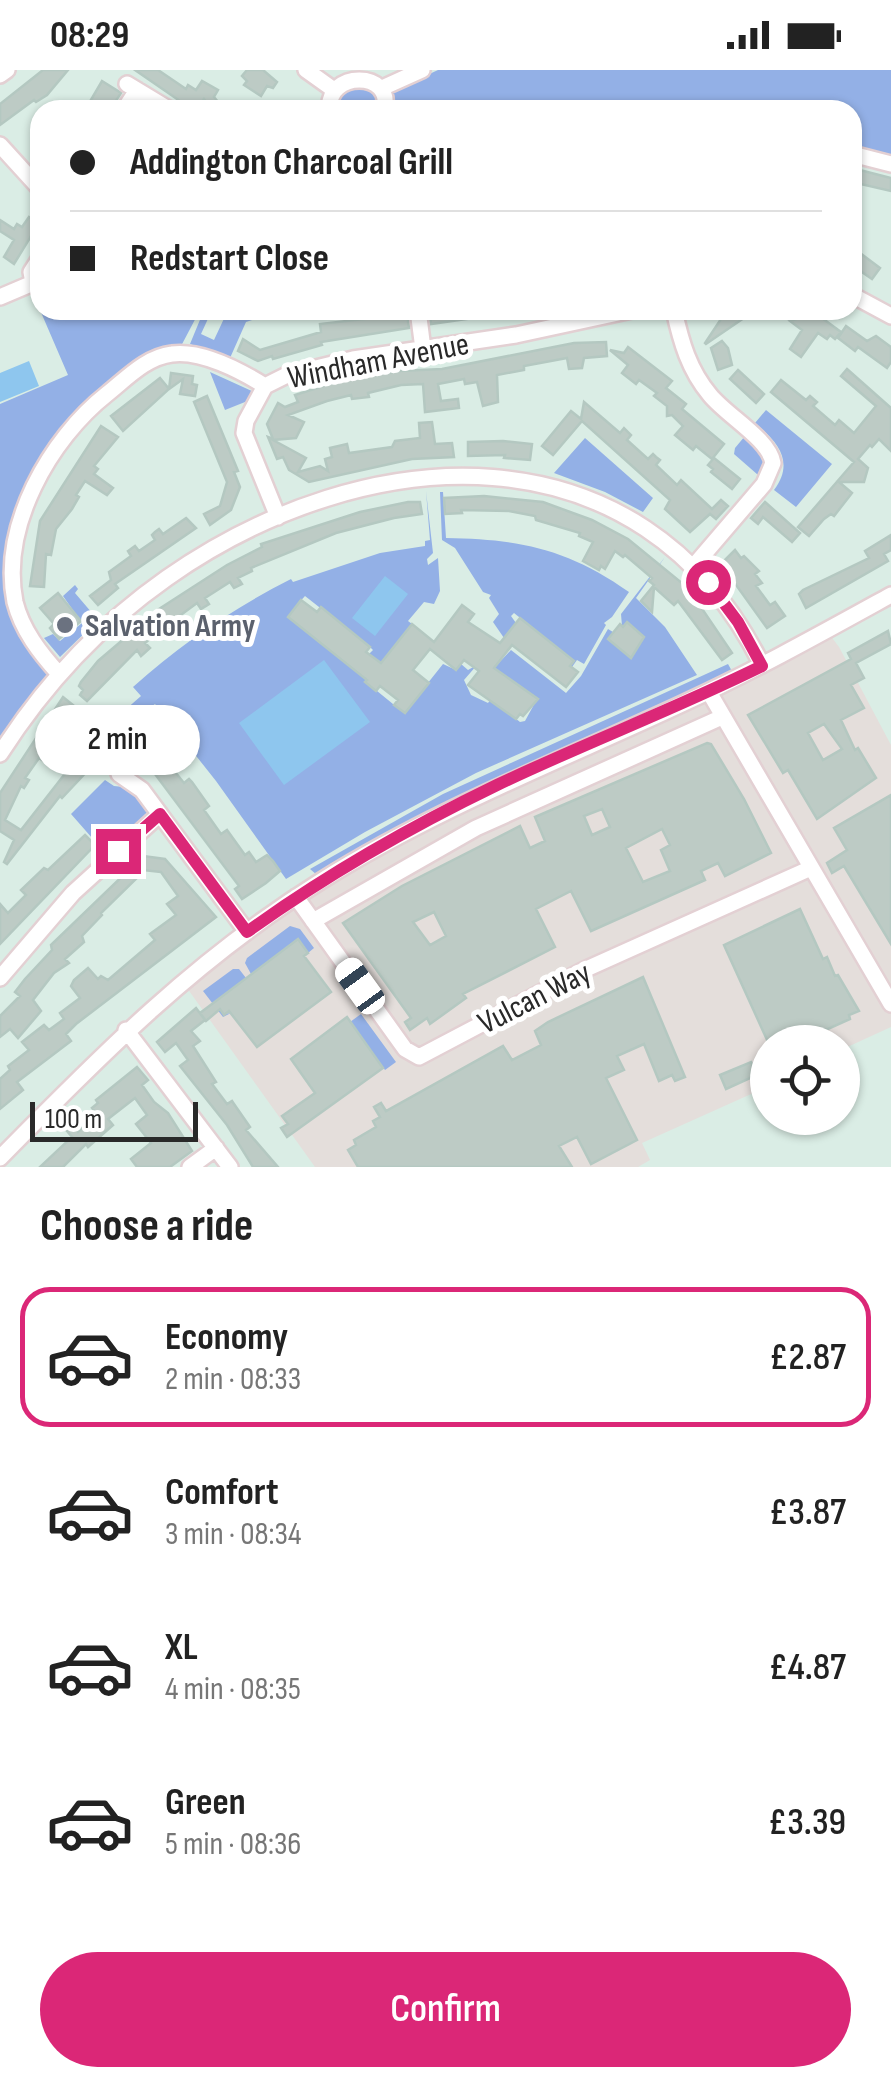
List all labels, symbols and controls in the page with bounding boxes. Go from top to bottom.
text: 08:29 [50,13,129,58]
text: Addington Charcoal Grill [130,140,453,185]
text: Redstart Close [130,236,329,281]
street label: Windham Avenue [284,325,472,398]
route start [686,560,731,605]
place label: Salvation Army [85,607,255,646]
marker: Salvation Army [54,614,76,636]
callout: 2 min [36,706,200,776]
text: 2 min [88,720,147,759]
route end [96,829,141,874]
car [330,953,390,1019]
street label: Vulcan Way [472,953,598,1043]
map controls [750,1025,860,1135]
button: locate [750,1025,860,1135]
scale bar [30,1097,198,1142]
text: 100 m [45,1103,102,1136]
text: Choose a ride [40,1199,253,1254]
icon: car [45,1312,135,1402]
text: Economy [165,1315,288,1360]
text: £2.87 [769,1335,846,1380]
text: 2 min · 08:33 [165,1360,301,1399]
icon: car [45,1467,135,1557]
text: Comfort [165,1470,279,1515]
text: £3.87 [769,1490,846,1535]
text: 3 min · 08:34 [165,1515,301,1554]
icon: car [45,1622,135,1712]
text: XL [165,1625,198,1670]
text: £4.87 [769,1645,846,1690]
text: 4 min · 08:35 [165,1670,301,1709]
icon: car [45,1777,135,1867]
text: Green [165,1780,246,1825]
text: £3.39 [768,1800,846,1845]
text: 5 min · 08:36 [165,1825,301,1864]
button: Confirm [40,1952,851,2067]

